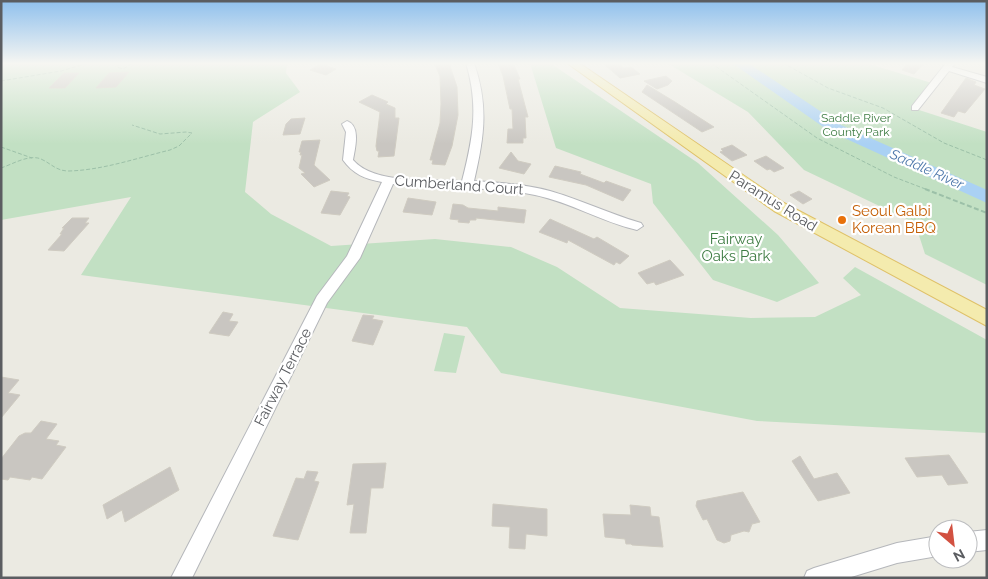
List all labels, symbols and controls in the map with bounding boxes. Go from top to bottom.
park label: Saddle River County Park [821,111,892,139]
water label: Saddle River [887,145,967,193]
street label: Paramus Road [726,167,820,235]
street label: Cumberland Court [394,172,524,198]
place label: Seoul Galbi Korean BBQ [852,202,936,237]
marker: Seoul Galbi Korean BBQ [836,214,848,226]
park label: Fairway Oaks Park [701,230,771,265]
street label: Fairway Terrace [251,325,316,429]
north arrow [928,519,978,569]
text: N [951,546,968,565]

